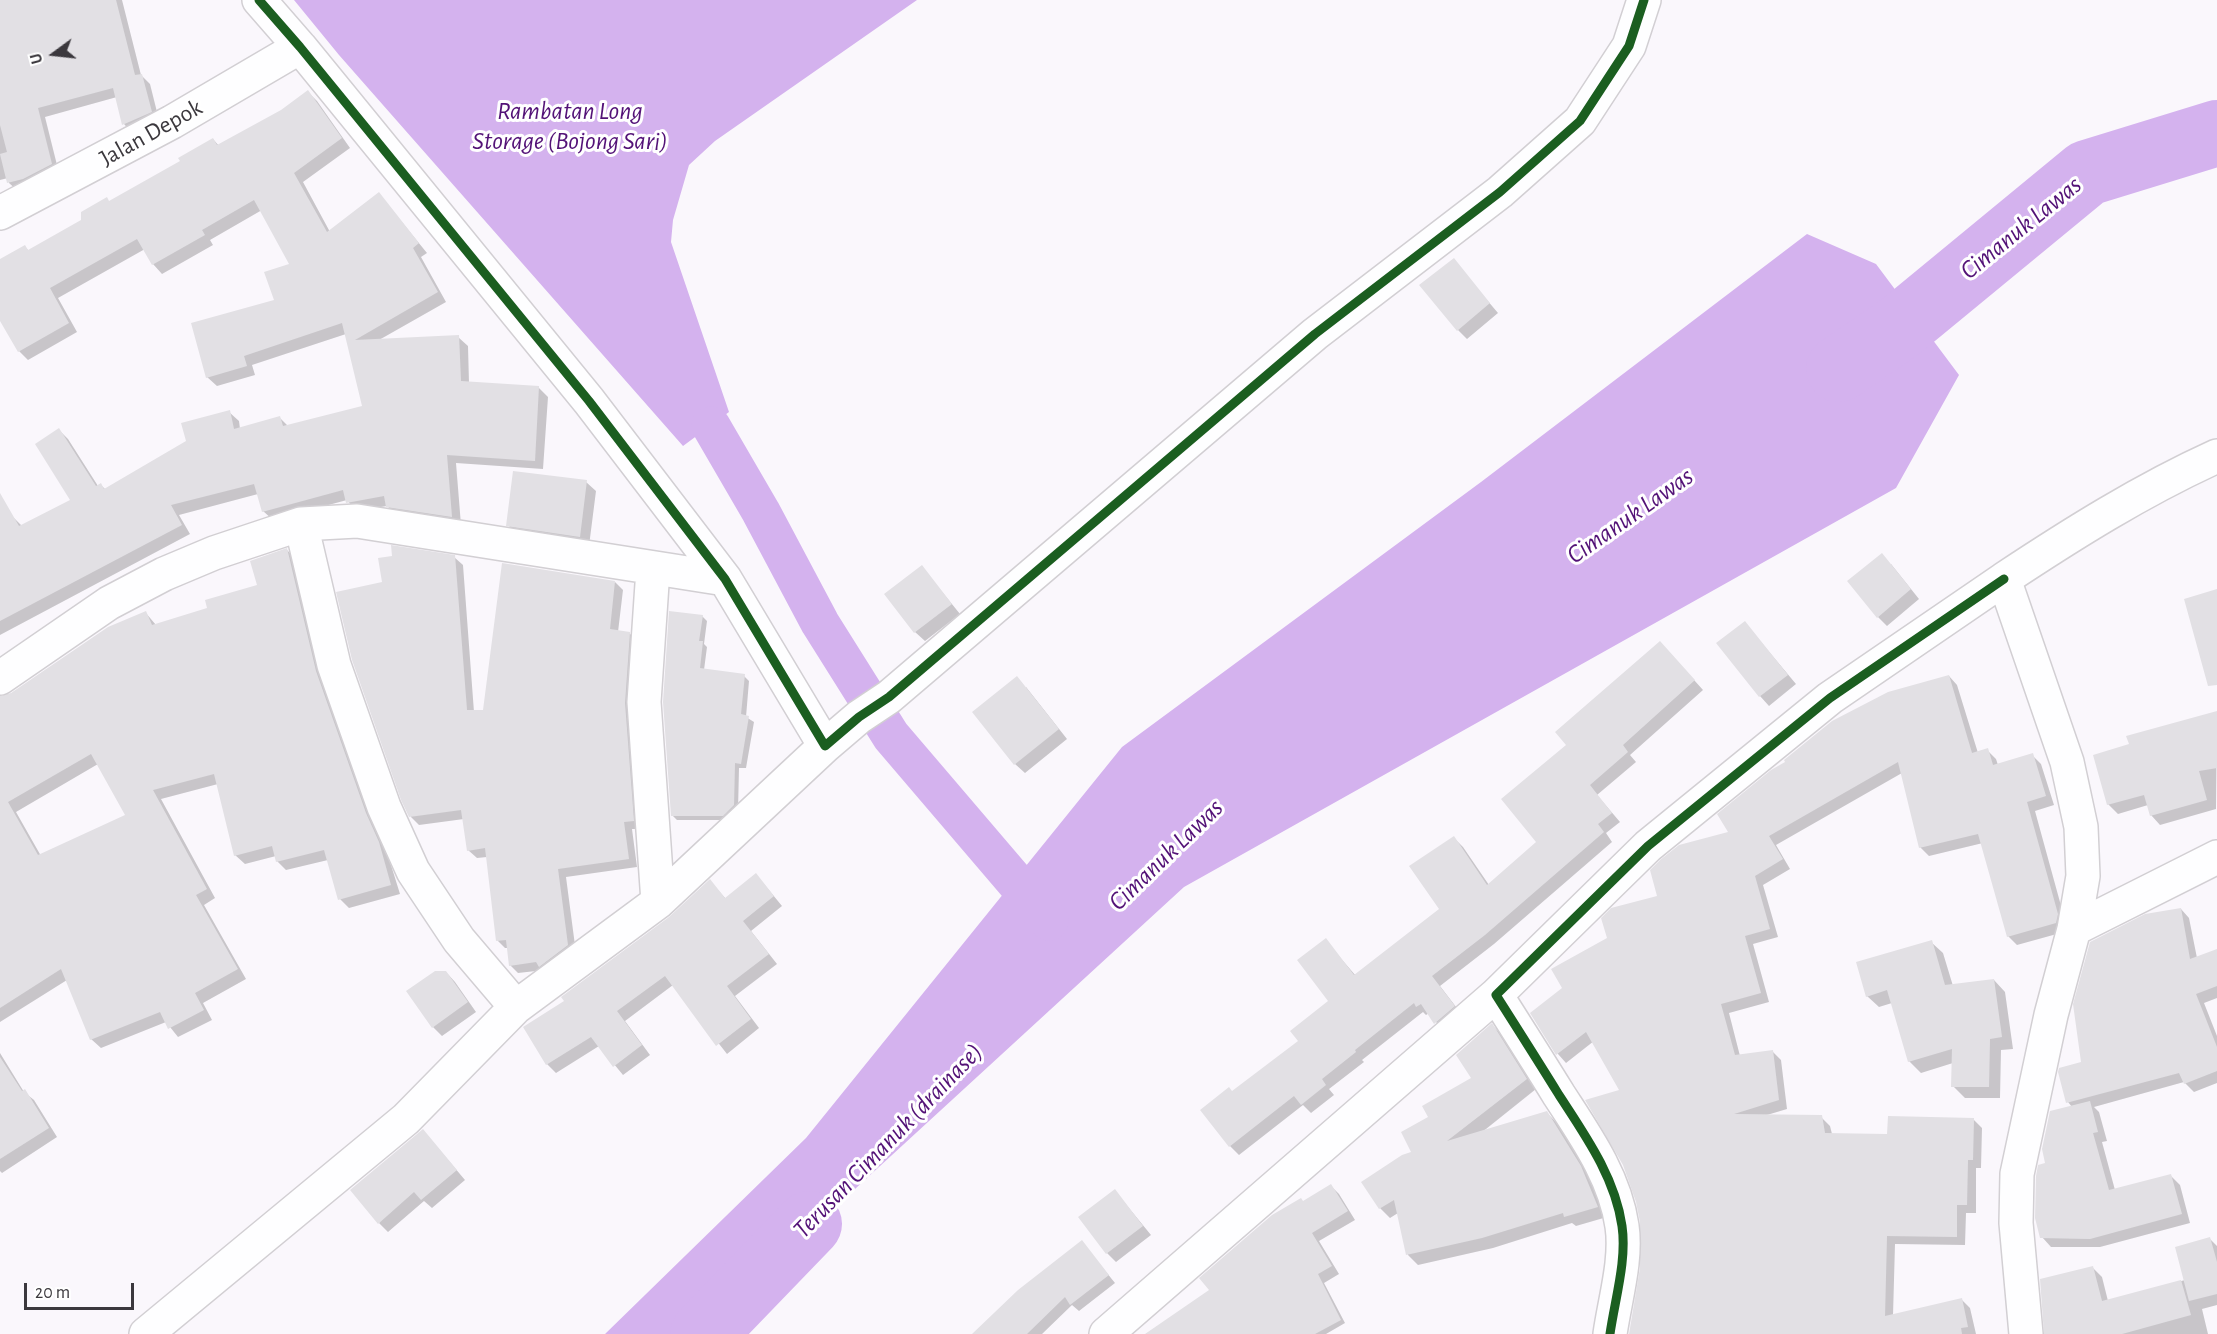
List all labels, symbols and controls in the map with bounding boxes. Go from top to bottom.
north arrow [24,24,84,84]
text: U [28,52,46,66]
street label: Jalan Depok [95,93,207,173]
water label: Rambatan Long Storage (Bojong Sari) [472,95,668,156]
water label: Cimanuk Lawas [1954,170,2088,286]
water label: Cimanuk Lawas [1561,461,1699,571]
water label: Cimanuk Lawas [1102,793,1230,917]
water label: Terusan Cimanuk (drainase) [787,1037,989,1245]
scale bar [27,1271,136,1309]
text: 20 m [35,1284,70,1302]

